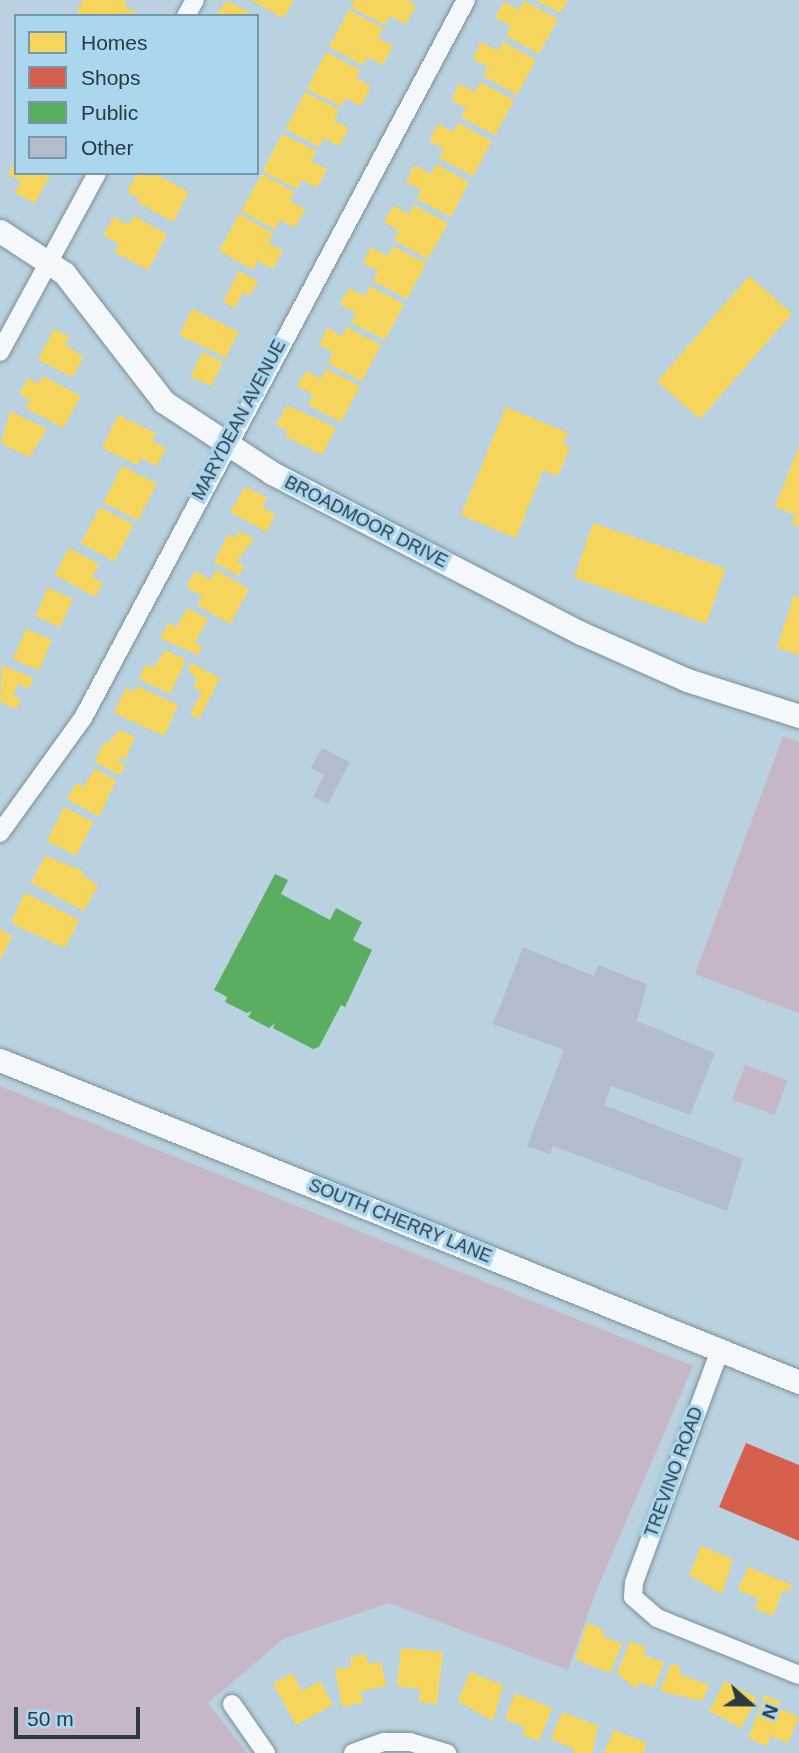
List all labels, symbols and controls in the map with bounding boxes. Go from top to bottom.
legend [14,14,259,175]
text: Homes [81,31,148,54]
text: Shops [81,66,141,89]
text: Public [81,101,138,124]
text: Other [81,136,134,159]
street label: MARYDEAN AVENUE [187,336,291,504]
street label: BROADMOOR DRIVE [281,472,451,572]
street label: SOUTH CHERRY LANE [305,1174,495,1268]
street label: TREVINO ROAD [640,1404,708,1540]
north arrow [715,1669,785,1739]
scale bar [18,1694,144,1738]
text: N [758,1702,782,1722]
text: 50 m [27,1707,74,1730]

